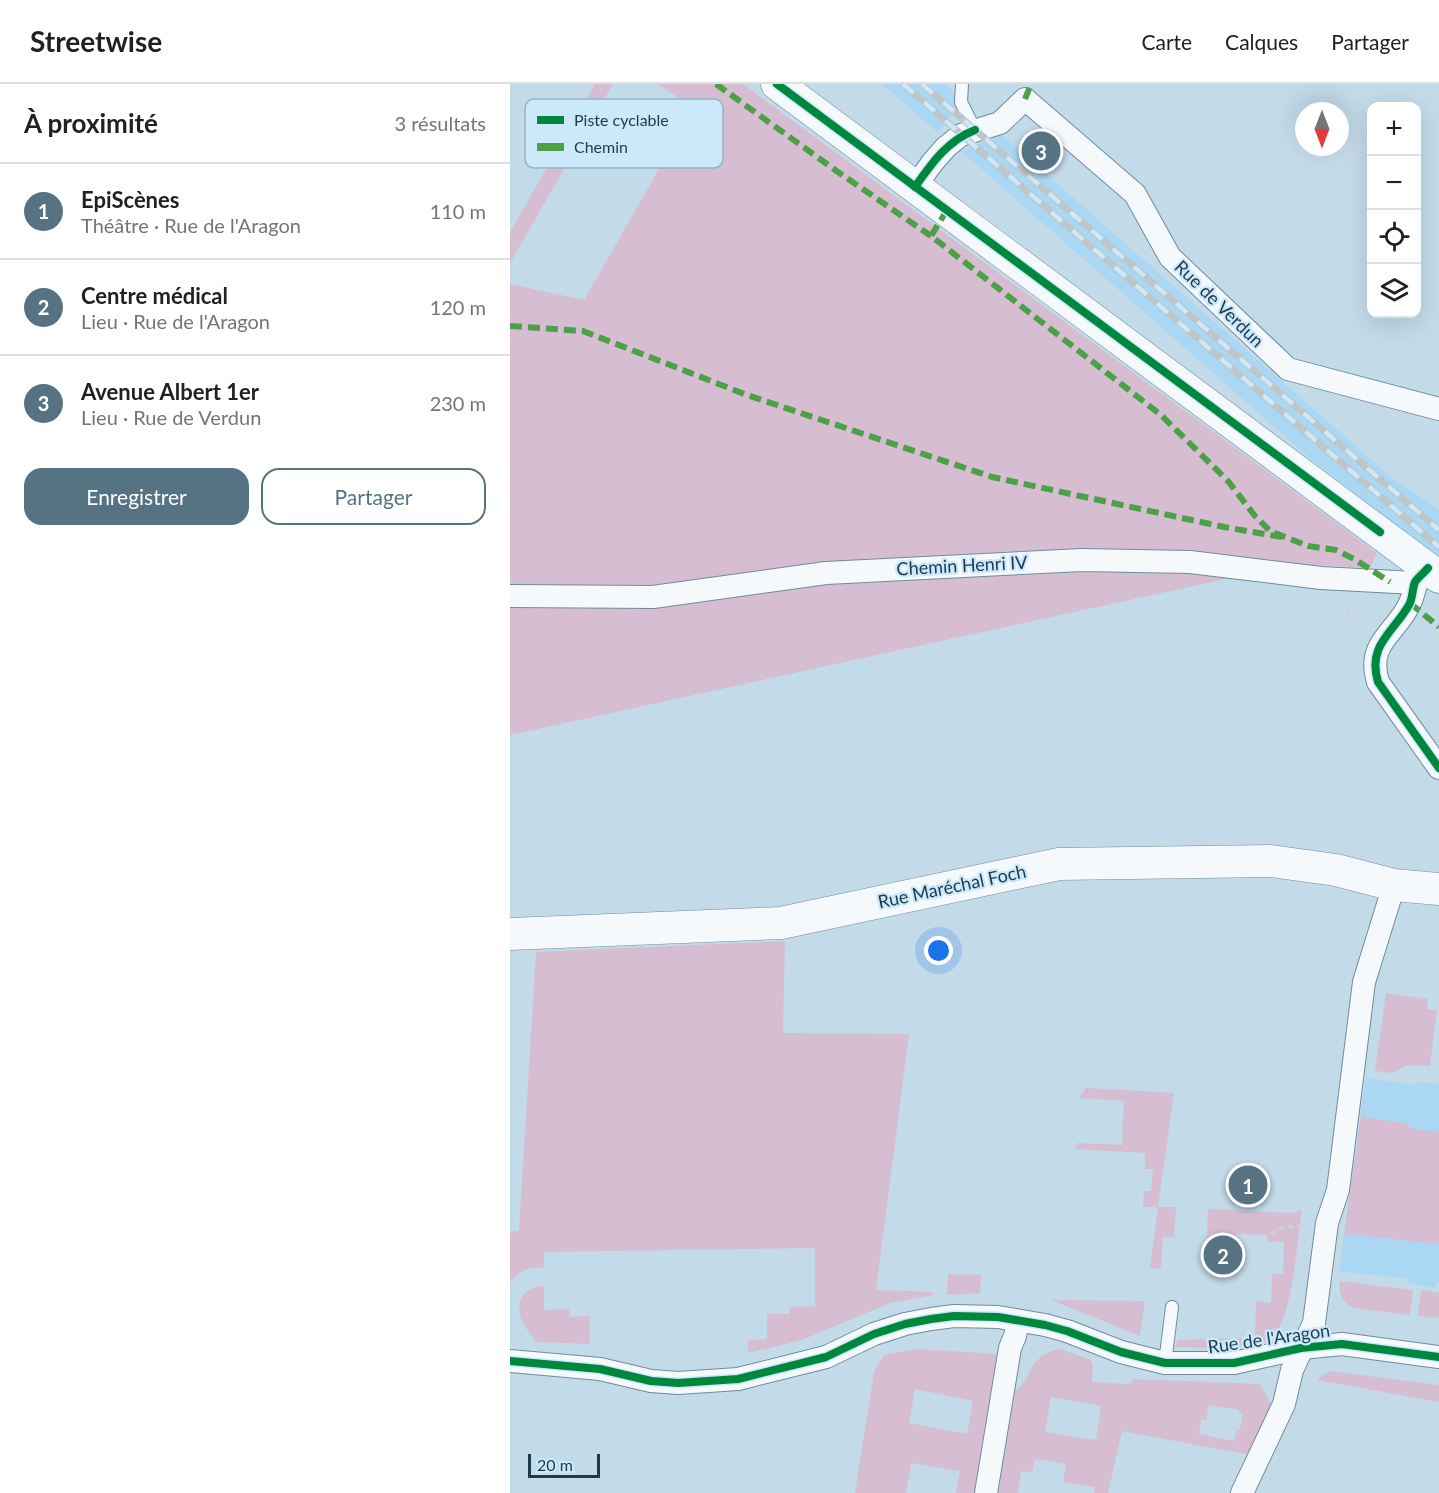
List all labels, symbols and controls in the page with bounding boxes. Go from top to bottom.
text: Streetwise [30,24,162,58]
text: Carte [1141,29,1192,54]
text: Calques [1225,29,1298,54]
text: Partager [1331,29,1409,54]
legend [525,99,723,168]
north arrow [1295,102,1349,156]
map controls [1367,102,1421,318]
button: + [1367,102,1421,156]
text: À proximité [24,107,158,139]
text: Piste cyclable [574,110,669,129]
text: 3 résultats [395,111,486,135]
pin: 3 [1022,128,1060,174]
text: Chemin [574,137,628,156]
button: − [1367,156,1421,210]
text: EpiScènes [81,186,179,213]
text: 1 [38,199,49,223]
text: 110 m [430,199,486,223]
button: locate [1367,210,1421,264]
text: Théâtre · Rue de l'Aragon [81,213,301,237]
street label: Rue de Verdun [1171,255,1269,351]
button: layers [1367,264,1421,318]
text: Centre médical [81,282,228,309]
text: 2 [38,295,49,319]
text: 120 m [430,295,486,319]
text: Lieu · Rue de l'Aragon [81,309,270,333]
text: Avenue Albert 1er [81,378,259,405]
text: 3 [38,391,49,415]
text: 230 m [430,391,486,415]
text: Lieu · Rue de Verdun [81,405,261,429]
button: Enregistrer [24,468,249,525]
button: Partager [261,468,486,525]
street label: Chemin Henri IV [896,551,1029,579]
street label: Rue Maréchal Foch [876,860,1028,912]
your location [924,936,953,965]
pin: 1 [1228,1162,1268,1208]
pin: 2 [1204,1232,1242,1278]
street label: Rue de l'Aragon [1206,1319,1331,1357]
scale bar [528,1451,600,1478]
text: 20 m [537,1455,573,1474]

